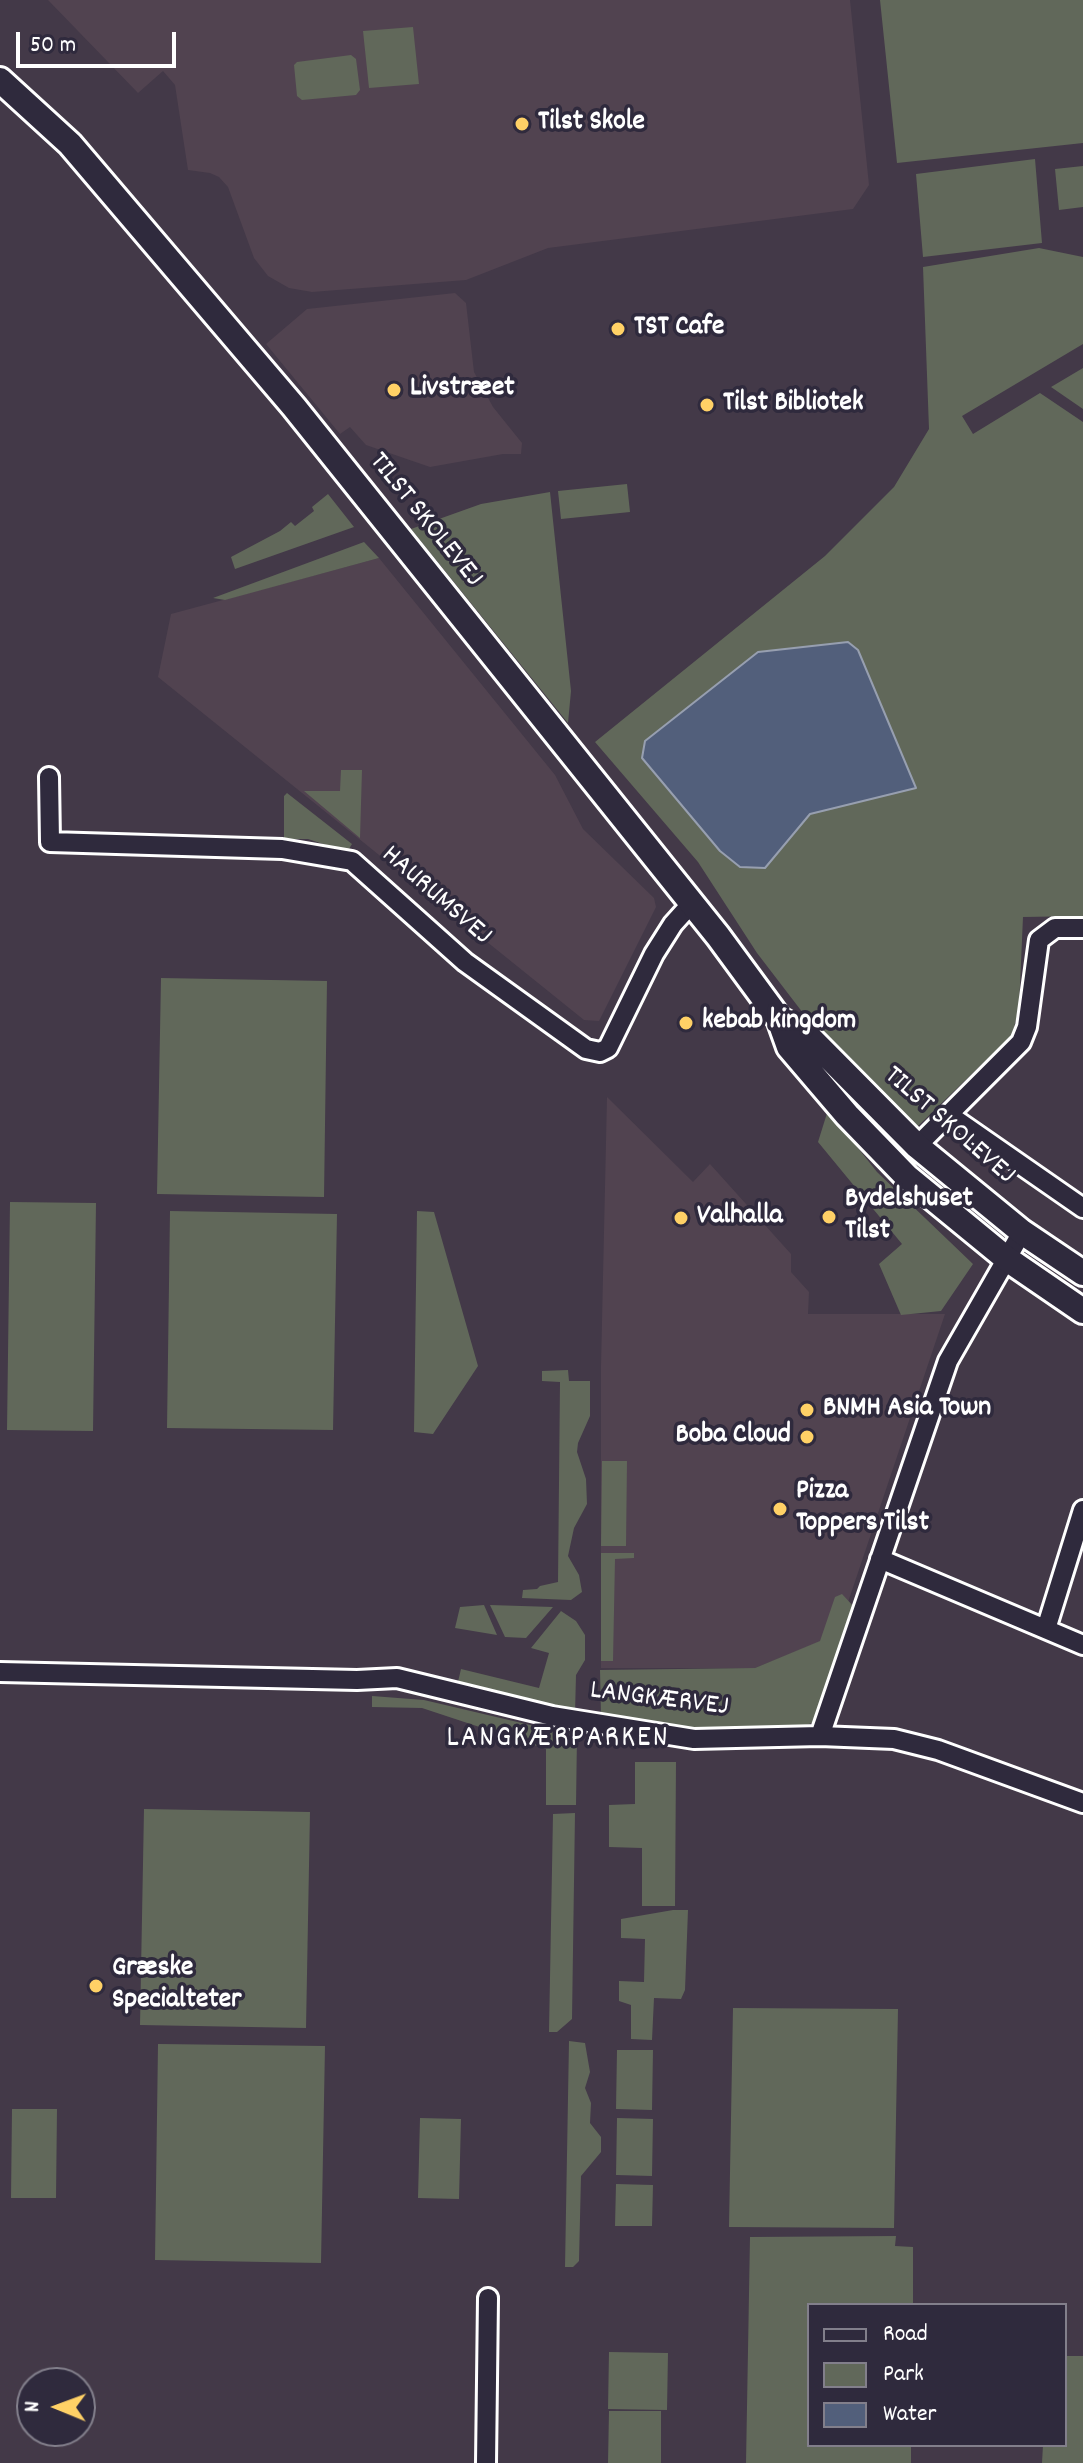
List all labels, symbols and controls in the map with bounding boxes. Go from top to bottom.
scale bar [20,16,180,66]
text: 50 m [30,29,76,63]
place label: Tilst Skole [538,107,645,141]
marker: Tilst Skole [513,115,531,133]
place label: TST Cafe [634,312,724,346]
marker: TST Cafe [609,320,627,338]
place label: Livstræet [410,373,515,407]
marker: Livstræet [385,381,403,399]
place label: Tilst Bibliotek [723,388,863,422]
marker: Tilst Bibliotek [698,396,716,414]
street label: TILST SKOLEVEJ [360,447,488,595]
street label: HAURUMSVEJ [373,840,497,954]
place label: kebab kingdom [702,1006,856,1040]
marker: kebab kingdom [677,1014,695,1032]
street label: TILST SKOLEVEJ [875,1061,1021,1193]
place label: Bydelshuset Tilst [845,1184,973,1250]
place label: Valhalla [697,1201,783,1235]
marker: Bydelshuset Tilst [820,1208,838,1226]
marker: Valhalla [672,1209,690,1227]
place label: BNMH Asia Town [823,1393,991,1427]
marker: BNMH Asia Town [798,1401,816,1419]
place label: Boba Cloud [675,1420,791,1454]
marker: Boba Cloud [798,1428,816,1446]
place label: Pizza Toppers Tilst [796,1476,929,1542]
marker: Pizza Toppers Tilst [771,1500,789,1518]
street label: LANGKÆRVEJ [588,1676,730,1726]
district label: LANGKÆRPARKEN [447,1723,669,1759]
place label: Græske Specialteter [112,1953,241,2019]
marker: Græske Specialteter [87,1977,105,1995]
legend [807,2303,1067,2447]
text: Road [883,2318,928,2352]
text: Park [883,2358,924,2392]
north arrow [16,2367,96,2447]
text: Water [883,2398,936,2432]
text: N [18,2401,49,2412]

